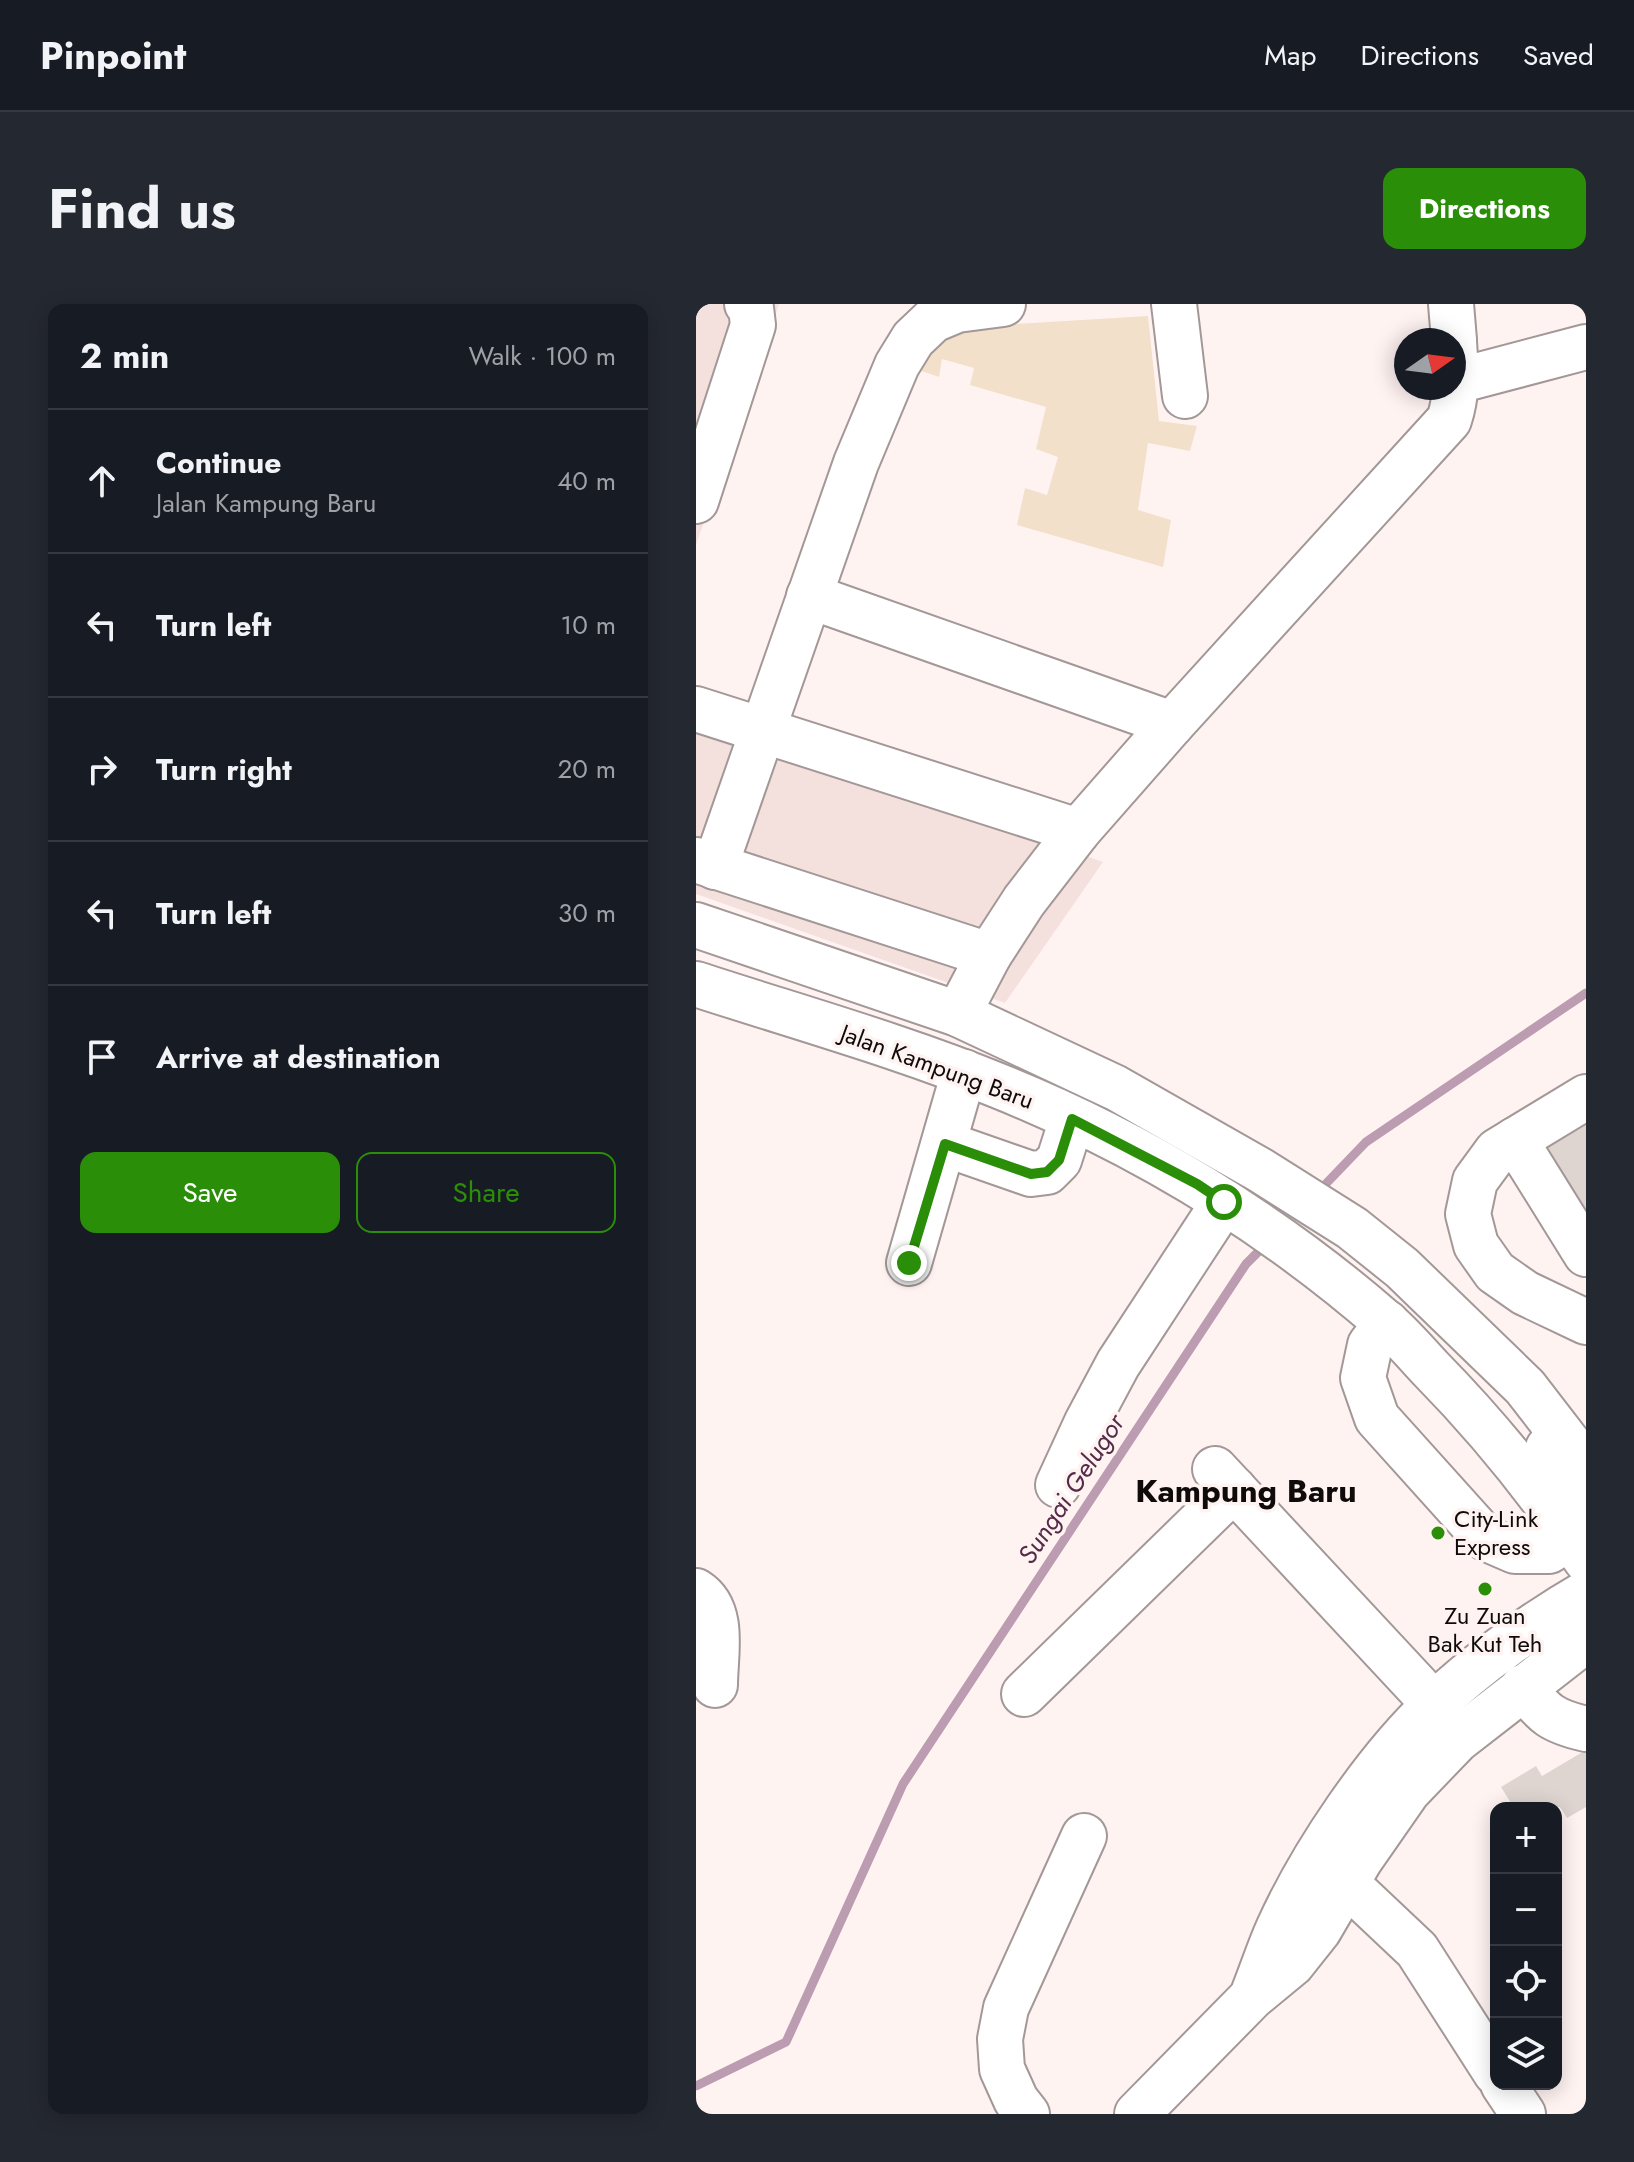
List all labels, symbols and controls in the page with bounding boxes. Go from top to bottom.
text: Pinpoint [40,28,186,83]
text: Map [1264,35,1316,76]
text: Directions [1360,35,1479,76]
text: Saved [1523,35,1594,76]
text: Find us [48,168,236,249]
button: Directions [1383,168,1586,249]
north arrow [1394,328,1466,400]
text: 2 min [80,332,169,381]
text: Walk · 100 m [469,337,616,375]
text: Continue [156,441,282,484]
icon: ahead [80,459,124,503]
text: 40 m [557,462,616,500]
text: Jalan Kampung Baru [156,484,376,522]
icon: left [80,603,124,647]
text: Turn left [156,604,271,647]
text: 10 m [561,606,616,644]
icon: right [80,747,124,791]
text: Turn right [156,748,292,791]
text: 20 m [558,750,616,788]
icon: left [80,891,124,935]
text: Turn left [156,892,271,935]
text: 30 m [558,894,616,932]
street label: Jalan Kampung Baru [833,1014,1039,1118]
icon: arrive [80,1035,124,1079]
text: Arrive at destination [156,1036,441,1079]
button: Save [80,1152,340,1233]
button: Share [356,1152,616,1233]
route start [1206,1184,1242,1220]
route end [891,1245,927,1281]
water label: Sungai Gelugor [1008,1405,1134,1571]
district label: Kampung Baru [1135,1468,1357,1514]
place label: City-Link Express [1454,1501,1539,1564]
marker: City-Link Express [1429,1524,1447,1542]
marker: Zu Zuan Bak Kut Teh [1476,1580,1494,1598]
place label: Zu Zuan Bak Kut Teh [1428,1598,1542,1661]
map controls [1490,1802,1562,2090]
button: + [1490,1802,1562,1874]
button: − [1490,1874,1562,1946]
button: locate [1490,1946,1562,2018]
button: layers [1490,2018,1562,2090]

